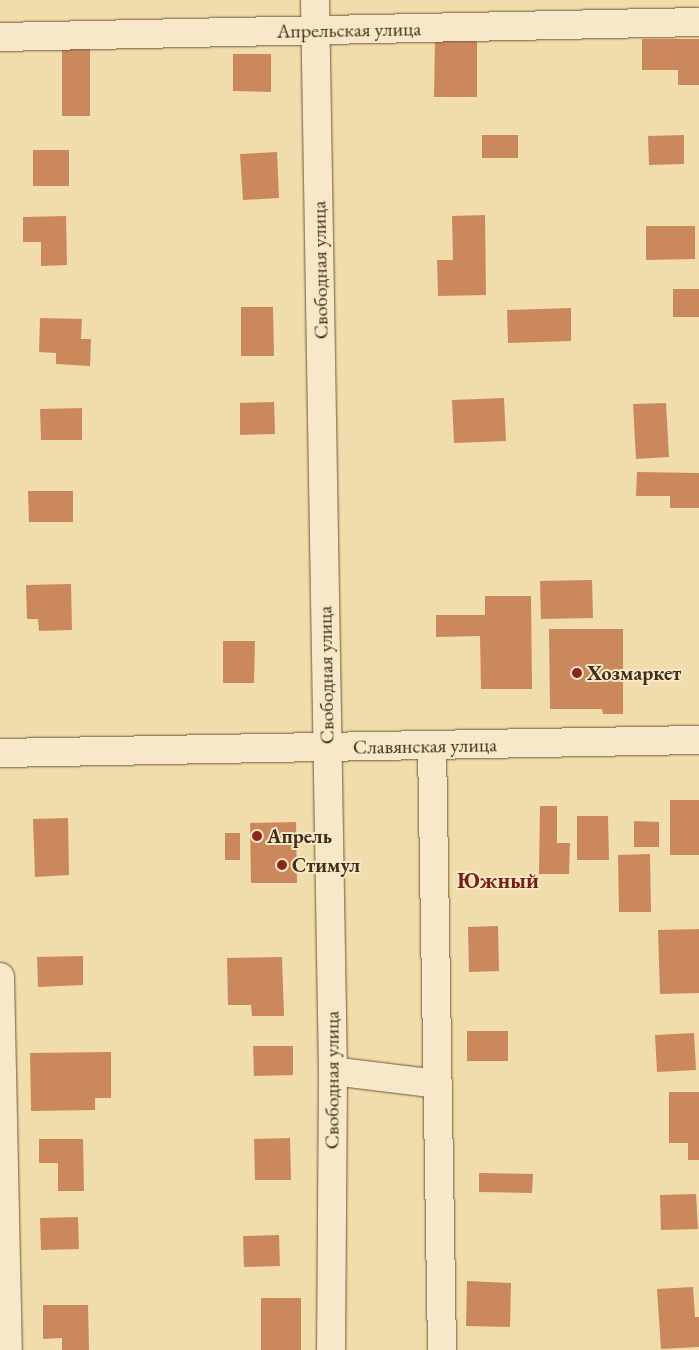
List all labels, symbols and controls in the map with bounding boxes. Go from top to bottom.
street label: Апрельская улица [277,17,421,43]
street label: Свободная улица [307,201,333,339]
street label: Свободная улица [313,606,339,744]
place label: Хозмаркет [587,661,681,685]
marker: Хозмаркет [571,667,583,679]
street label: Славянская улица [353,733,497,759]
place label: Апрель [267,824,332,848]
marker: Апрель [251,830,263,842]
place label: Стимул [292,853,360,877]
marker: Стимул [276,859,288,871]
district label: Южный [457,868,539,894]
street label: Свободная улица [320,1011,344,1149]

